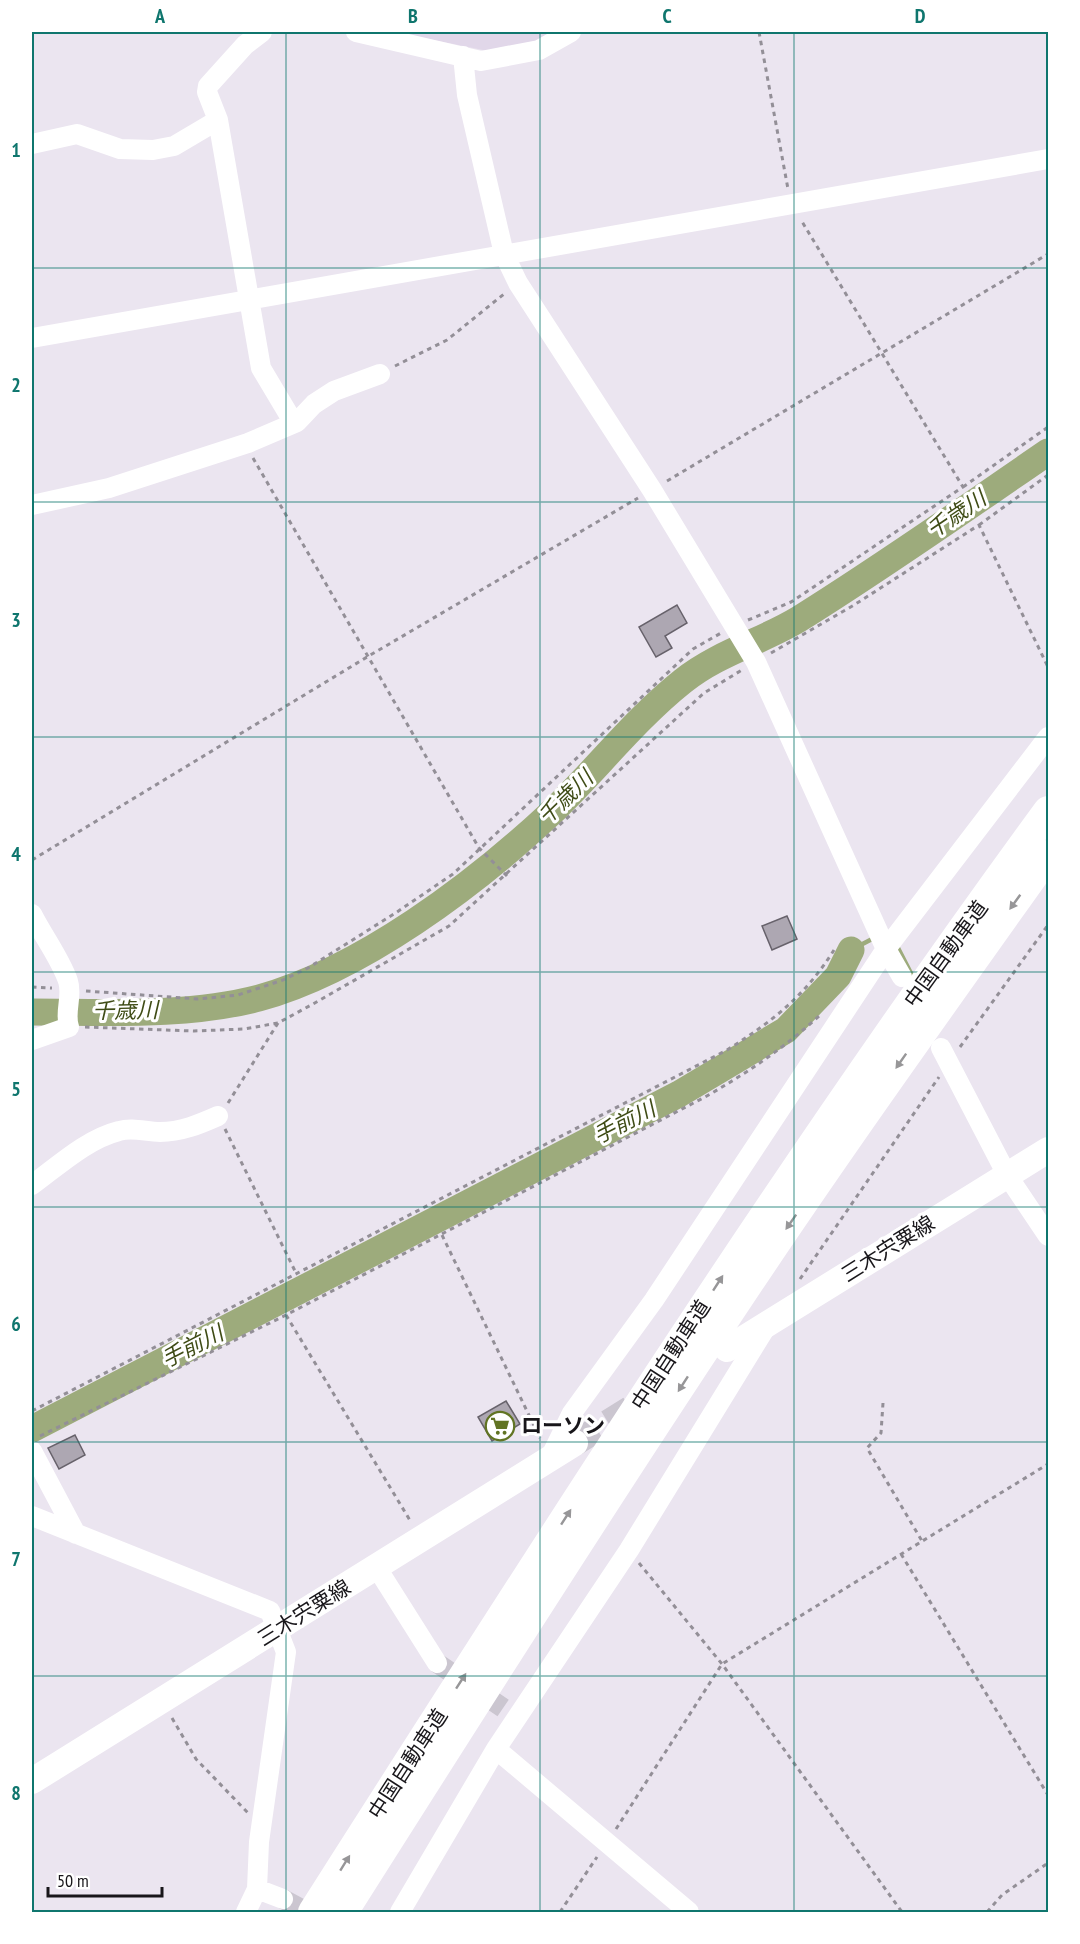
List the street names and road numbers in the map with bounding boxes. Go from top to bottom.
street label: 中国自動車道 [898,895,994,1013]
street label: 三木宍粟線 [836,1209,939,1288]
street label: 中国自動車道 [625,1295,716,1415]
street label: 三木宍粟線 [252,1573,355,1652]
street label: 中国自動車道 [362,1704,453,1824]

